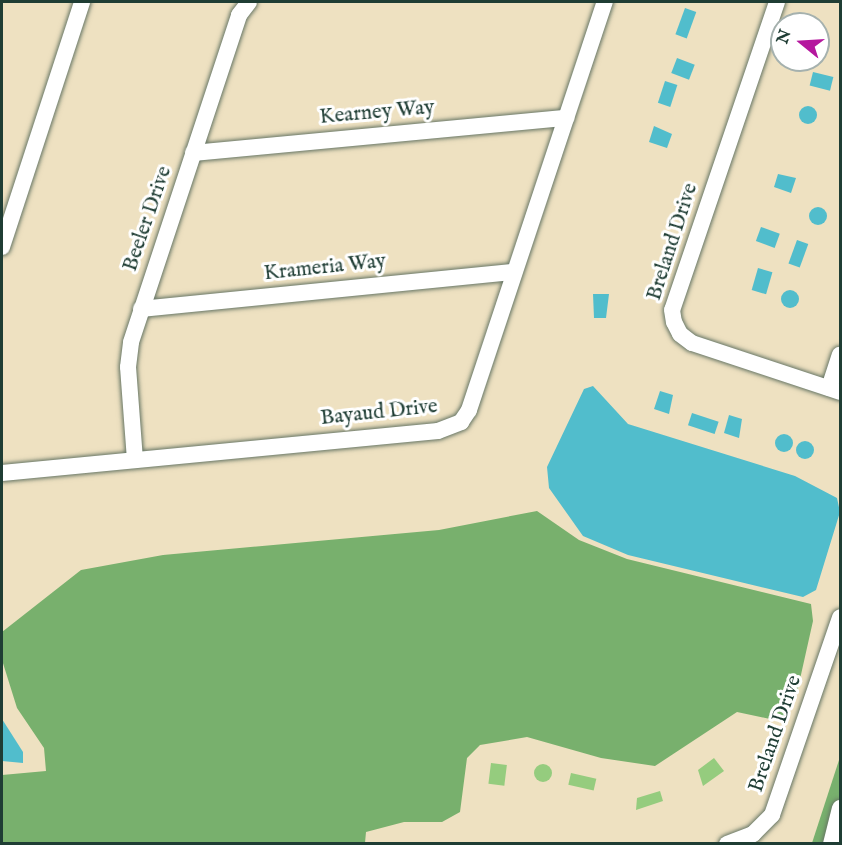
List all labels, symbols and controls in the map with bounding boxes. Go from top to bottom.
north arrow [770,12,830,72]
text: N [773,27,796,47]
street label: Kearney Way [318,95,436,131]
street label: Beeler Drive [118,163,178,275]
street label: Breland Drive [642,180,704,304]
street label: Krameria Way [263,249,387,287]
street label: Bayaud Drive [319,394,439,432]
street label: Breland Drive [744,672,808,796]

